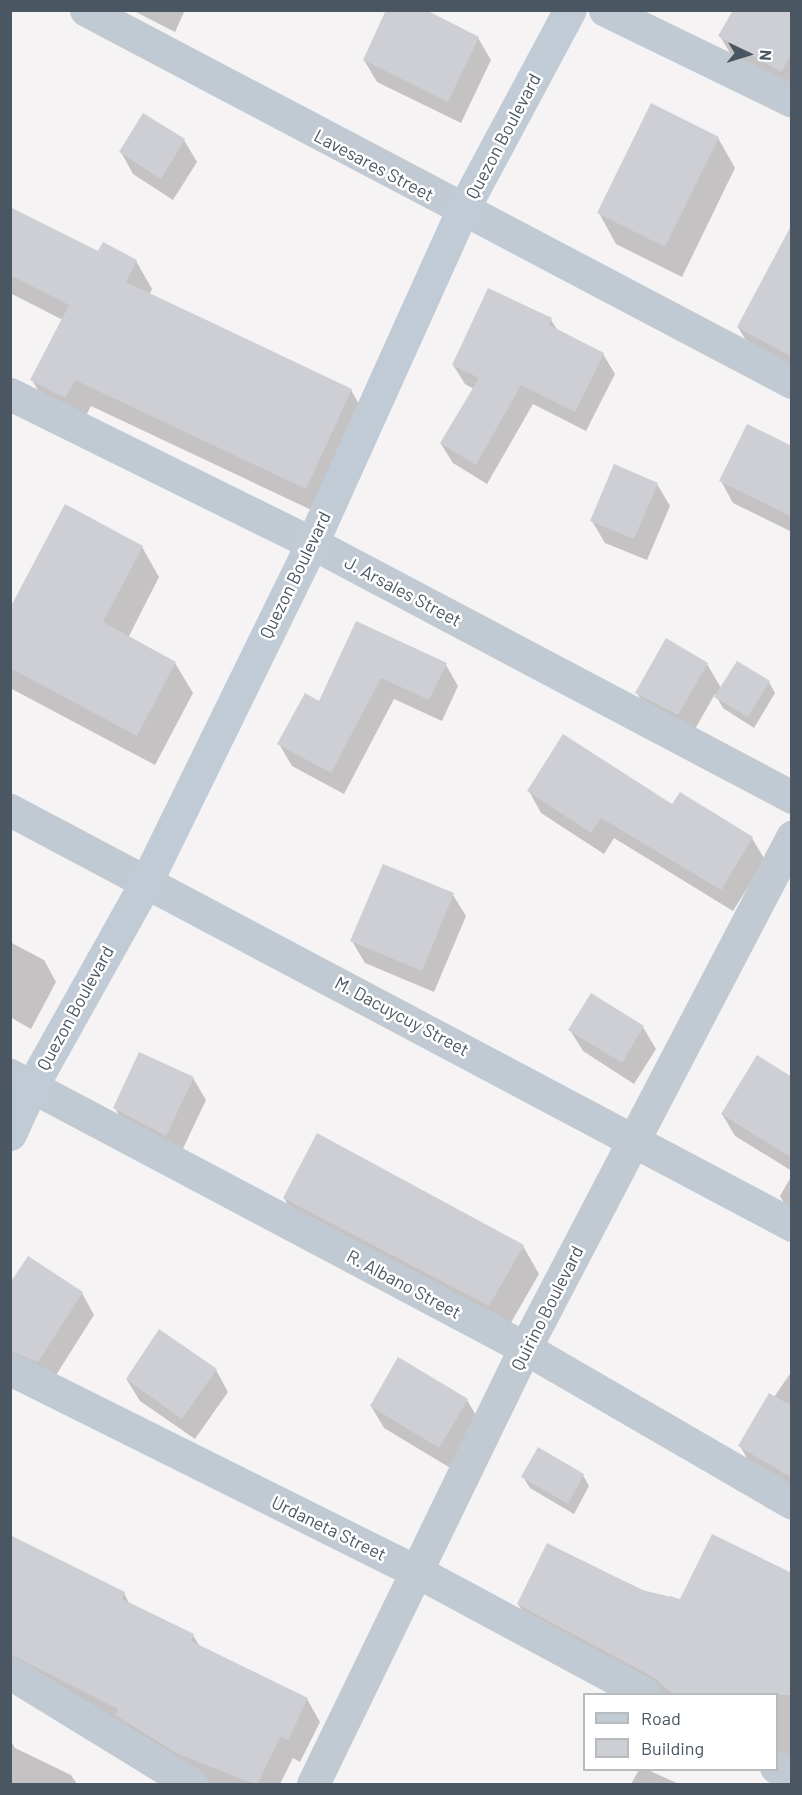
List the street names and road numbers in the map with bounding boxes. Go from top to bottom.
street label: Quezon Boulevard [461,70,545,202]
street label: Lavesares Street [311,124,437,206]
street label: Quezon Boulevard [255,508,335,642]
street label: J. Arsales Street [341,551,465,631]
street label: Quezon Boulevard [32,942,118,1074]
street label: M. Dacuycuy Street [331,972,473,1060]
street label: Quirino Boulevard [506,1242,588,1374]
street label: R. Albano Street [343,1245,465,1323]
street label: Urdaneta Street [268,1491,390,1565]

